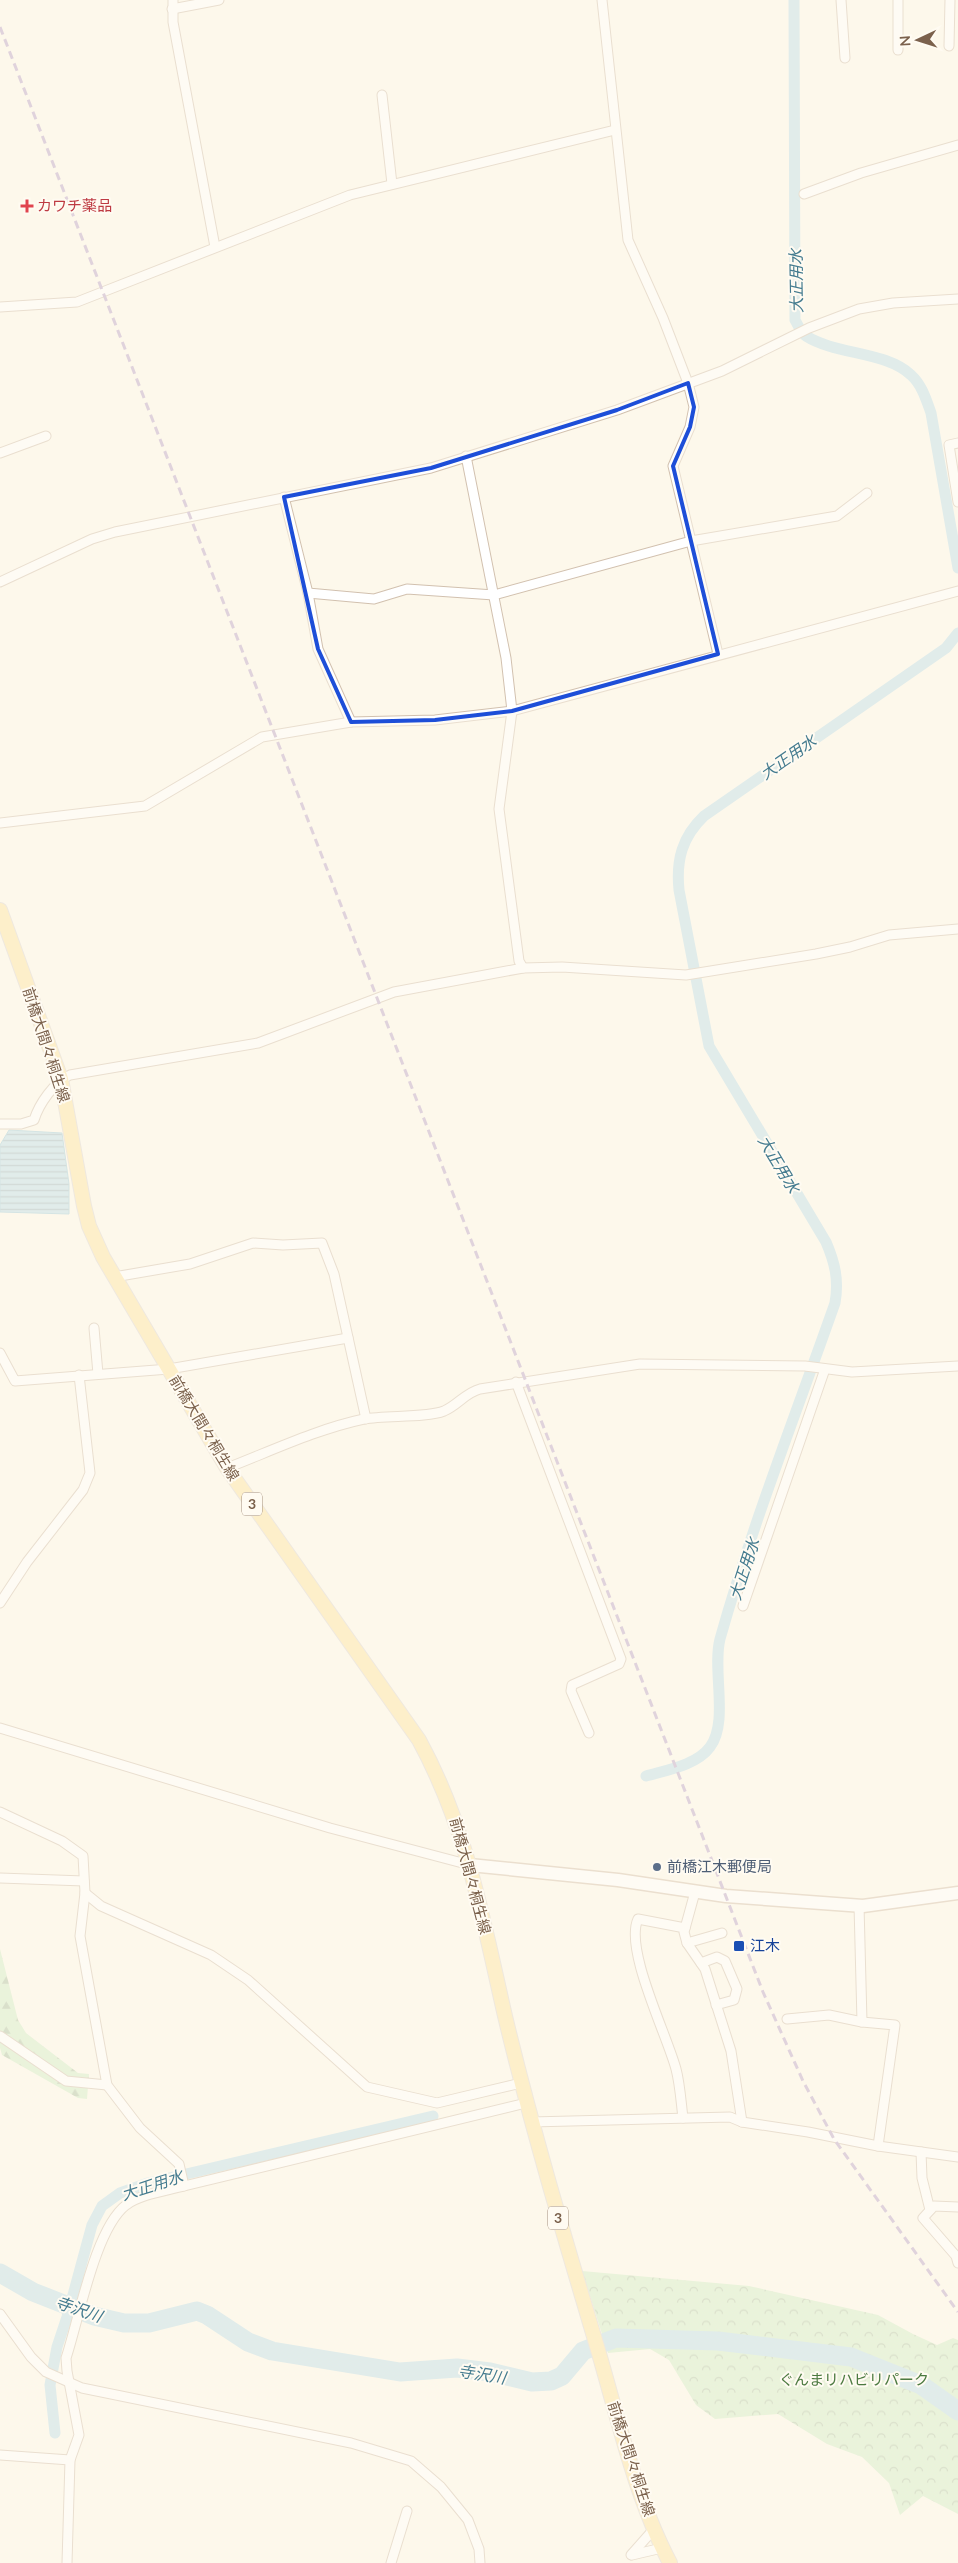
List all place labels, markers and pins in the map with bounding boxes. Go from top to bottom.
place label: カワチ薬品 [37,196,112,214]
marker: カワチ薬品 [21,200,33,212]
place label: 前橋江木郵便局 [667,1857,772,1875]
marker: 前橋江木郵便局 [651,1861,663,1873]
place label: 江木 [750,1936,780,1954]
marker: 江木 [732,1939,746,1953]

